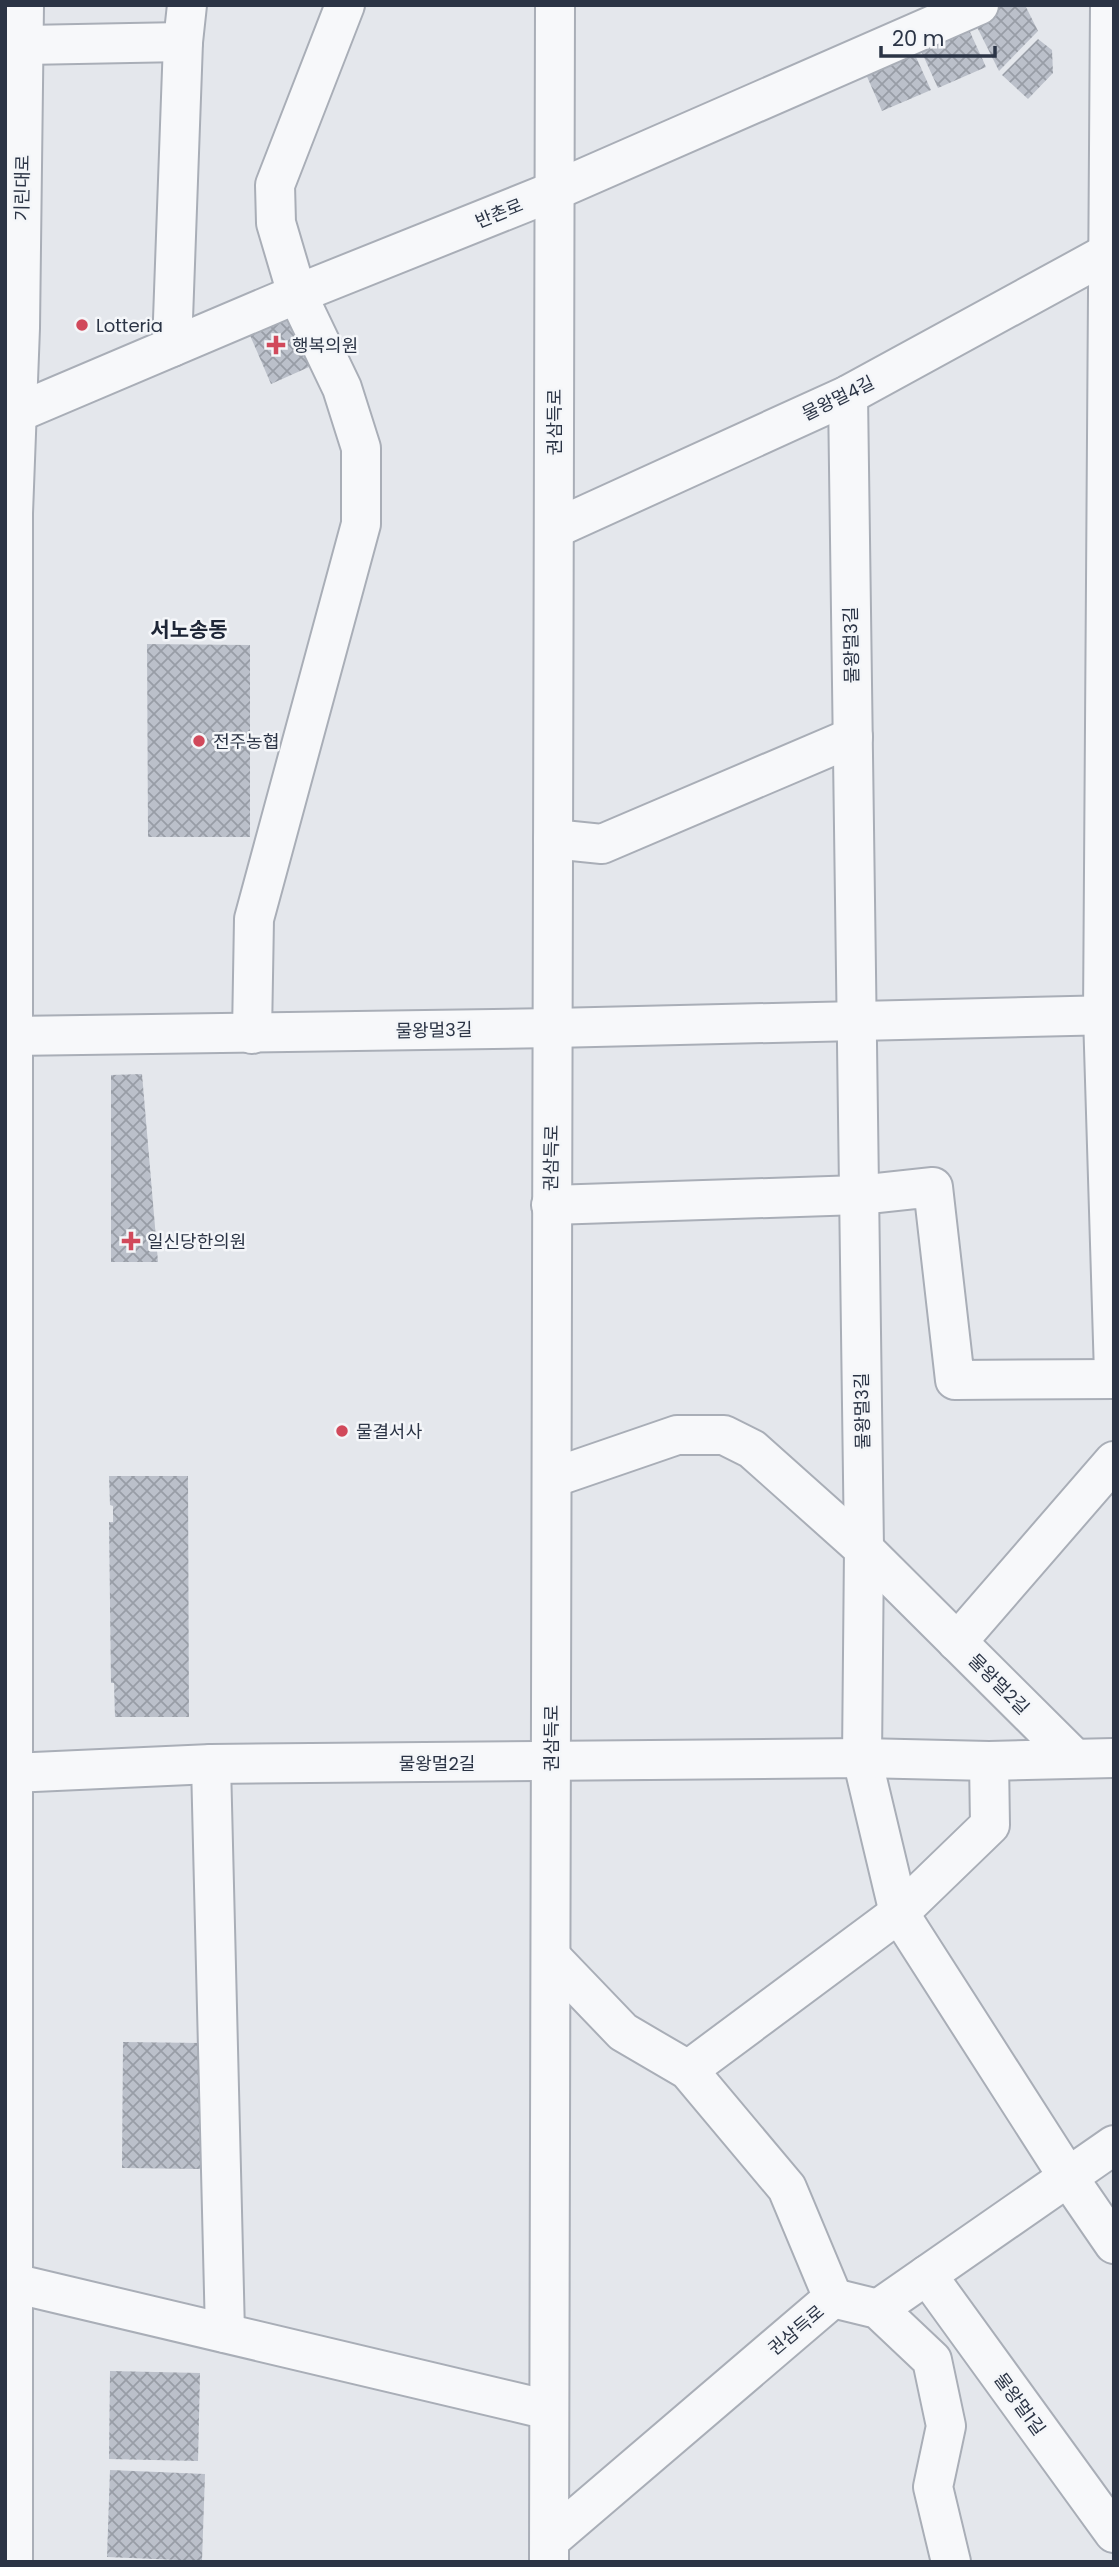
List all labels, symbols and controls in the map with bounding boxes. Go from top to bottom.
scale bar [881,14,995,58]
text: 20 m [892,24,945,53]
street label: 기린대로 [9,155,35,221]
street label: 반촌로 [471,192,527,234]
place label: Lotteria [96,313,163,338]
marker: Lotteria [74,317,90,333]
place label: 행복의원 [292,333,358,358]
marker: 행복의원 [266,335,286,355]
street label: 물왕멀4길 [798,370,878,426]
street label: 권삼득로 [542,389,567,455]
street label: 물왕멀3길 [838,606,864,684]
district label: 서노송동 [150,615,228,644]
place label: 전주농협 [213,729,279,754]
marker: 전주농협 [191,733,207,749]
street label: 물왕멀3길 [395,1017,473,1043]
street label: 권삼득로 [538,1125,564,1191]
place label: 일신당한의원 [147,1229,246,1254]
marker: 일신당한의원 [121,1231,141,1251]
street label: 물왕멀3길 [849,1372,875,1450]
place label: 물결서사 [356,1419,423,1444]
marker: 물결서사 [334,1423,350,1439]
street label: 물왕멀2길 [963,1648,1035,1720]
street label: 권삼득로 [539,1705,564,1771]
street label: 물왕멀2길 [399,1751,475,1776]
street label: 권삼득로 [763,2299,829,2361]
street label: 물왕멀1길 [989,2368,1051,2440]

